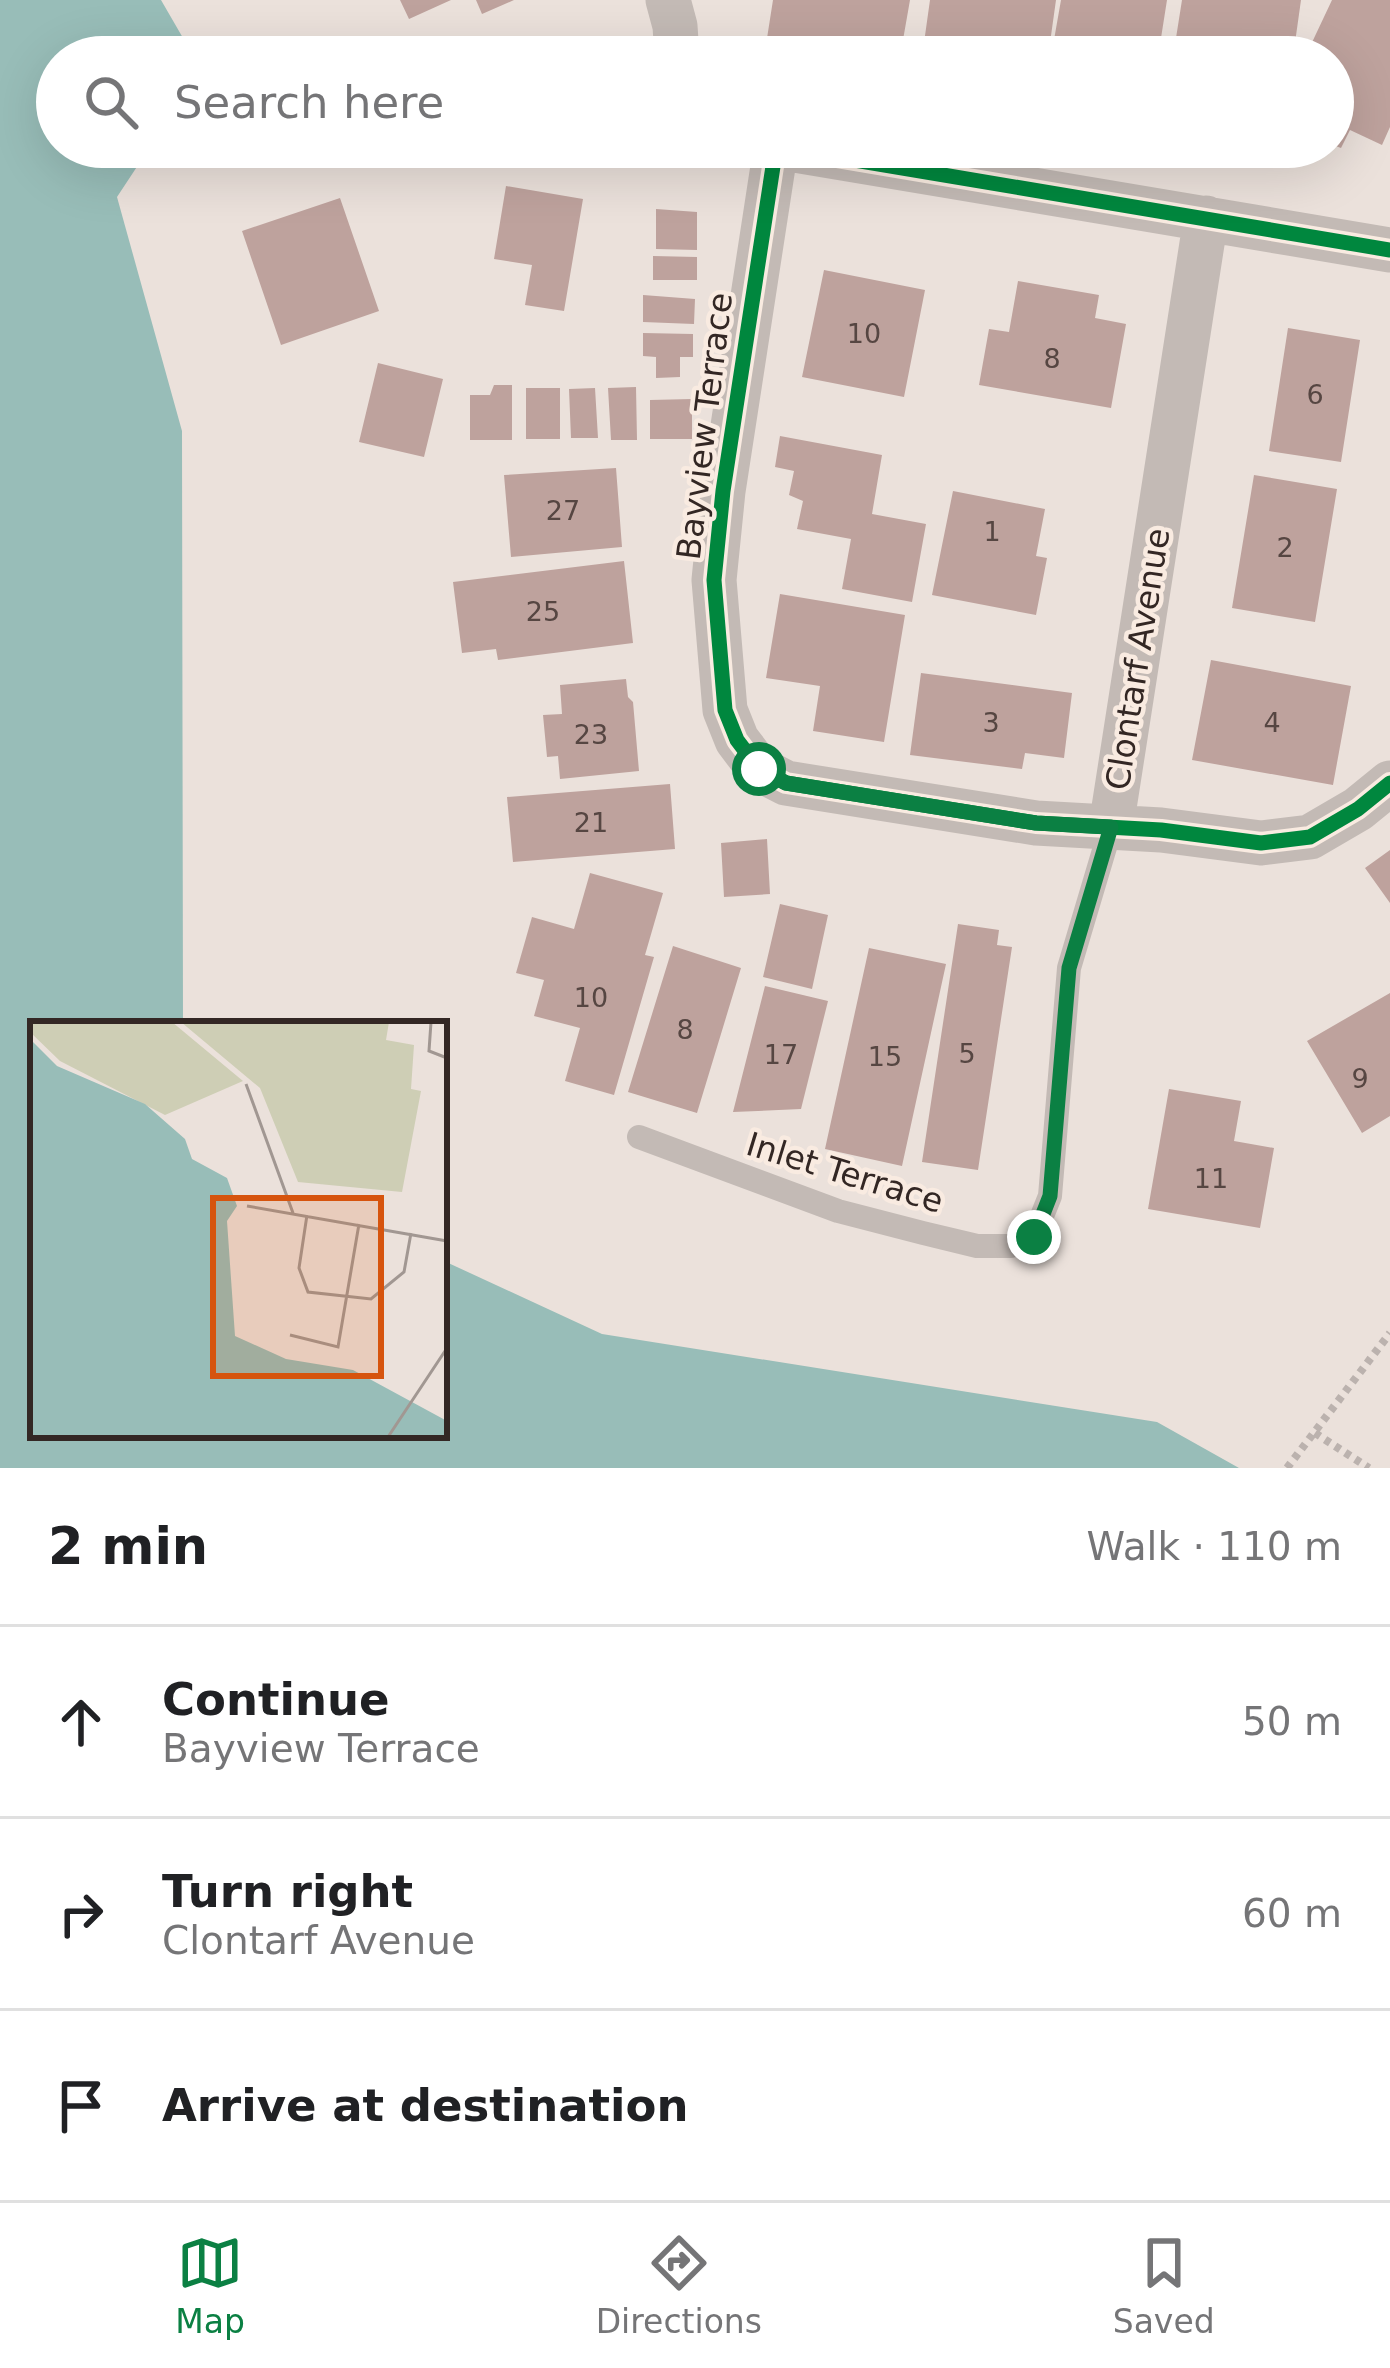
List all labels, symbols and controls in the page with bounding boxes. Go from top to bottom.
search box [36,36,1354,168]
icon: search [78,69,144,135]
text: Search here [174,76,444,129]
street label: Bayview Terrace [669,290,740,562]
house number: 10 [847,318,881,349]
house number: 8 [1043,343,1061,374]
house number: 6 [1306,379,1324,410]
house number: 27 [546,495,580,526]
house number: 1 [983,516,1001,547]
street label: Clontarf Avenue [1098,525,1177,793]
house number: 2 [1276,532,1294,563]
house number: 25 [526,596,560,627]
house number: 3 [982,707,1000,738]
house number: 4 [1263,707,1281,738]
house number: 23 [574,719,608,750]
route start [732,742,786,796]
house number: 21 [574,807,608,838]
house number: 10 [574,982,608,1013]
house number: 8 [676,1014,694,1045]
inset map [30,1021,447,1438]
house number: 5 [958,1038,976,1069]
house number: 17 [764,1039,798,1070]
house number: 15 [868,1041,902,1072]
house number: 9 [1351,1063,1369,1094]
street label: Inlet Terrace [742,1124,948,1221]
house number: 11 [1194,1163,1228,1194]
route end [1007,1210,1061,1264]
text: 2 min [48,1517,208,1576]
text: Walk · 110 m [1087,1524,1342,1569]
text: Continue [162,1673,390,1726]
icon: ahead [48,1689,114,1755]
text: 50 m [1242,1699,1342,1744]
text: Bayview Terrace [162,1726,480,1771]
text: Turn right [162,1865,413,1918]
icon: right [48,1881,114,1947]
text: 60 m [1242,1891,1342,1936]
text: Clontarf Avenue [162,1918,475,1963]
icon: arrive [48,2073,114,2139]
text: Arrive at destination [162,2079,688,2132]
tab: Map [175,2230,245,2341]
tab: Directions [596,2230,762,2341]
tab: Saved [1113,2230,1215,2341]

